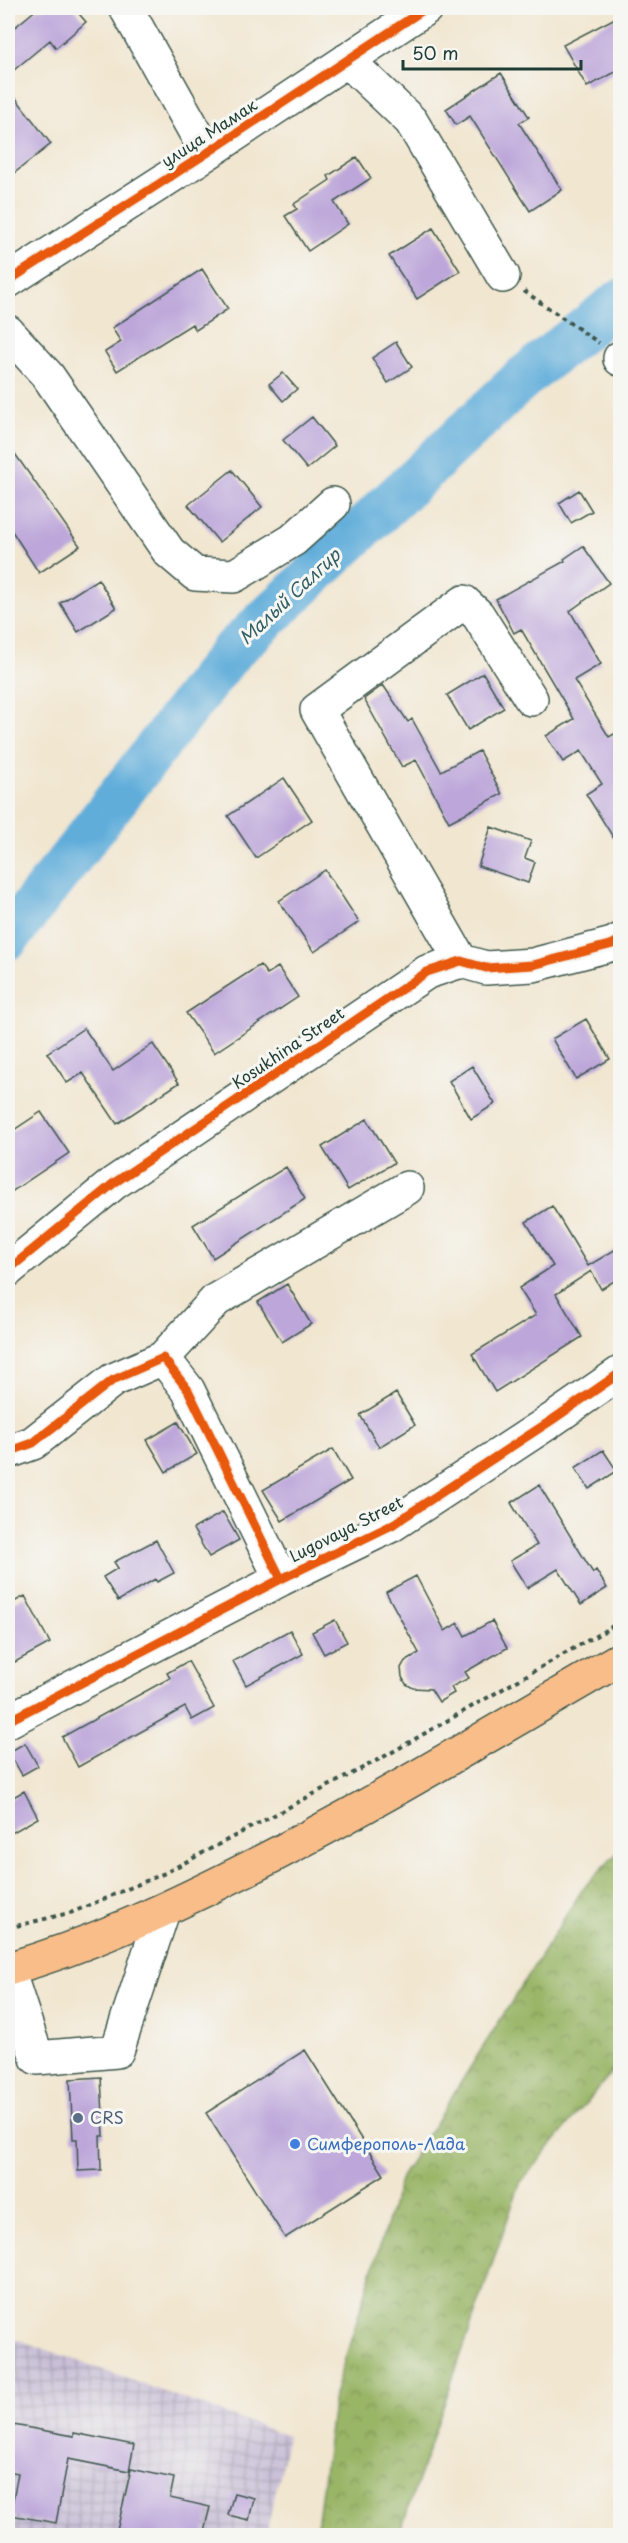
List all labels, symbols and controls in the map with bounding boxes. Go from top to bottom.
scale bar [403,33,582,71]
text: 50 m [412,39,459,66]
street label: улица Мамак [156,92,262,172]
water label: Малый Салгир [232,541,347,650]
street label: Kosukhina Street [226,1000,349,1094]
street label: Lugovaya Street [285,1489,407,1567]
place label: CRS [90,2105,124,2129]
marker: CRS [71,2111,85,2125]
place label: Симферополь-Лада [307,2131,465,2155]
marker: Симферополь-Лада [288,2137,302,2151]

